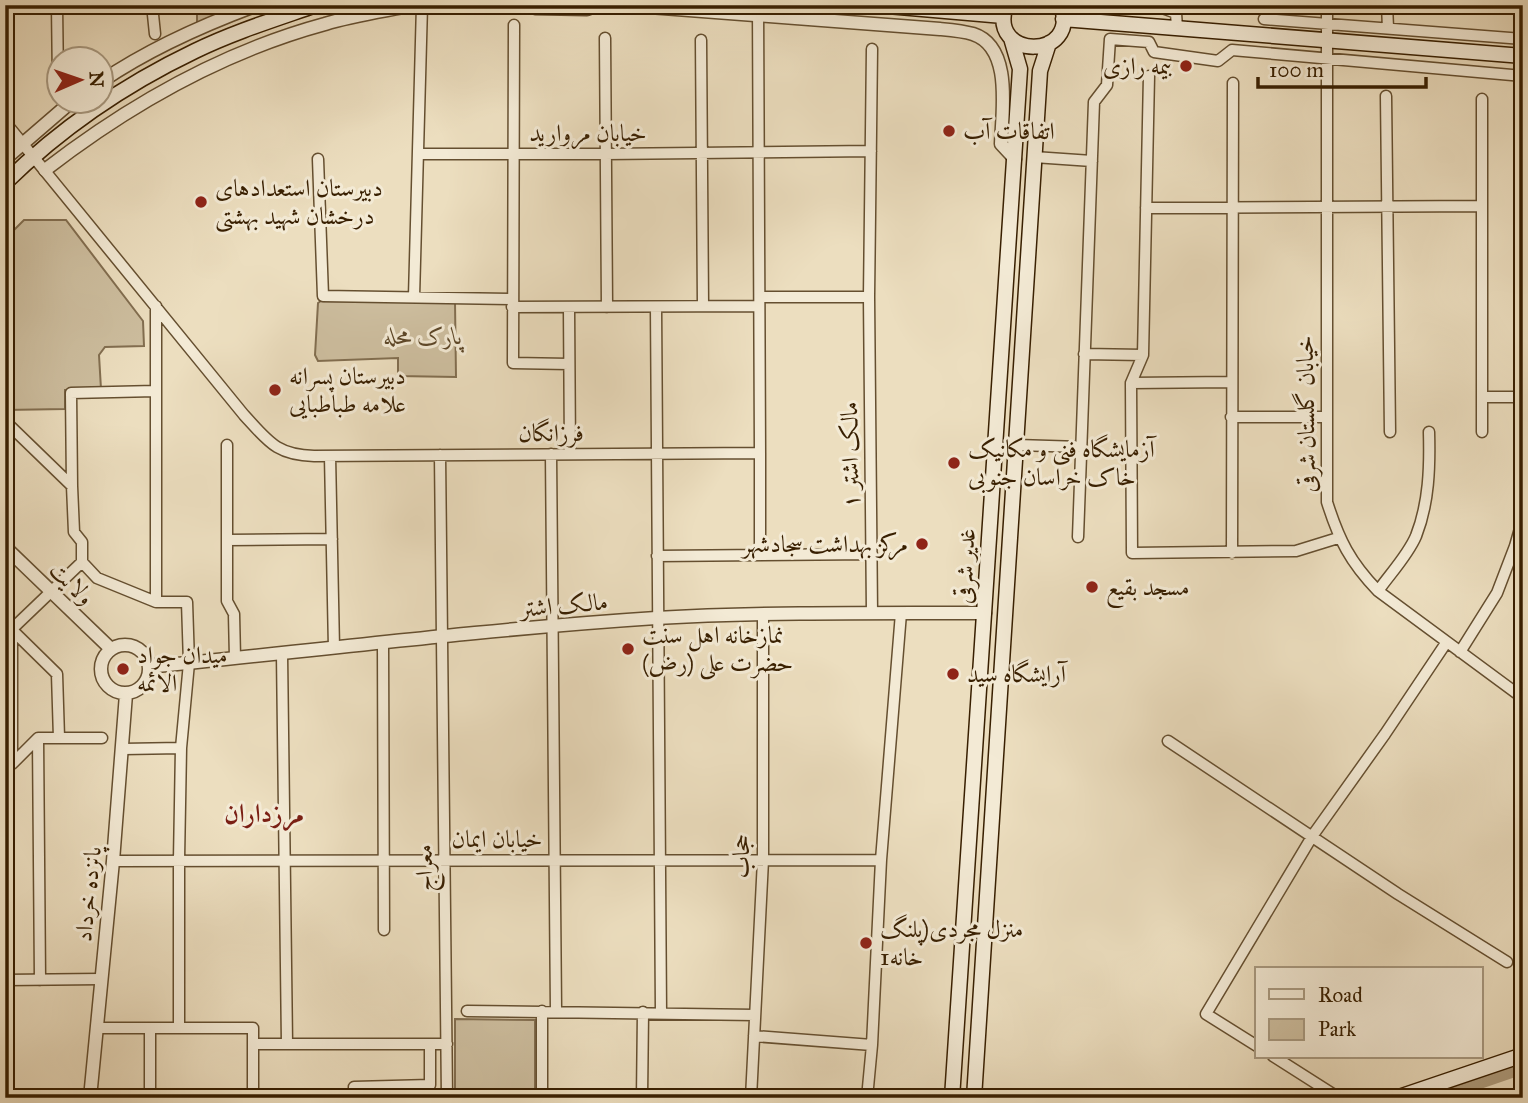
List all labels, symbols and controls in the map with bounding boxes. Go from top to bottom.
north arrow [46,46,116,116]
scale bar [1258,46,1426,90]
place label: بیمه رازی [1103,51,1172,81]
text: 100 m [1269,57,1324,83]
marker: بیمه رازی [1178,58,1194,74]
text: N [85,71,108,88]
place label: اتفاقات آب [963,116,1055,146]
street label: خیابان مروارید [529,118,647,150]
marker: اتفاقات آب [941,123,957,139]
place label: دبیرستان استعدادهای درخشان شهید بهشتی [215,173,383,233]
marker: دبیرستان استعدادهای درخشان شهید بهشتی [193,194,209,210]
park label: پارک محله [383,321,465,353]
street label: خیابان گلستان شرقی [1290,335,1323,493]
place label: دبیرستان پسرانه علامه طباطبایی [289,361,406,419]
marker: دبیرستان پسرانه علامه طباطبایی [267,382,283,398]
street label: مالک اشتر ۱ [834,401,866,509]
street label: فرزانگان [518,418,584,448]
place label: آزمایشگاه فنی و مکانیک خاک خراسان جنوبی [968,434,1157,494]
marker: آزمایشگاه فنی و مکانیک خاک خراسان جنوبی [946,455,962,471]
street label: غدیر شرقی [948,527,983,605]
place label: مرکز بهداشت سجادشهر [739,529,908,561]
marker: مرکز بهداشت سجادشهر [914,536,930,552]
street label: ولایت [43,555,101,611]
place label: مسجد بقیع [1106,572,1190,609]
marker: مسجد بقیع [1084,579,1100,595]
street label: مالک اشتر [516,586,609,624]
place label: نمازخانه اهل سنت حضرت علی (رض) [642,620,793,680]
place label: میدان جواد الائمه [137,640,228,698]
marker: نمازخانه اهل سنت حضرت علی (رض) [620,641,636,657]
place label: آرایشگاه سید [967,659,1069,689]
marker: میدان جواد الائمه [115,661,131,677]
marker: آرایشگاه سید [945,666,961,682]
district label: مرزداران [224,797,304,832]
street label: خیابان ایمان [452,824,542,854]
street label: حجاب [726,833,756,879]
street label: پانزده خرداد [68,843,110,943]
street label: معراج [409,844,445,892]
place label: منزل مجردی(پلنگ خانه1 [880,914,1023,972]
marker: منزل مجردی(پلنگ خانه1 [858,935,874,951]
legend [1255,967,1482,1058]
text: Road [1318,982,1363,1008]
text: Park [1318,1016,1356,1042]

